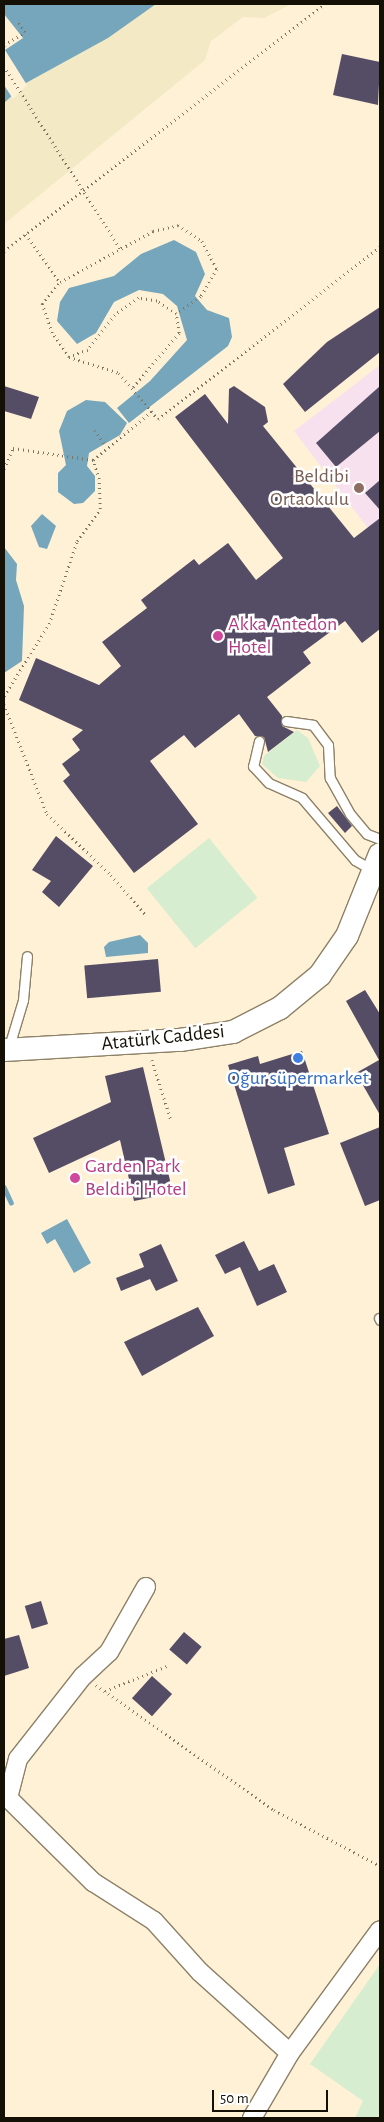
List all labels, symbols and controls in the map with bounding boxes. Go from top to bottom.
place label: Beldibi Ortaokulu [270,464,349,511]
marker: Beldibi Ortaokulu [353,482,365,494]
place label: Akka Antedon Hotel [228,612,337,659]
marker: Akka Antedon Hotel [212,630,224,642]
street label: Atatürk Caddesi [100,1020,226,1056]
marker: Oğur süpermarket [292,1052,304,1064]
place label: Oğur süpermarket [227,1066,369,1090]
place label: Garden Park Beldibi Hotel [85,1154,187,1201]
marker: Garden Park Beldibi Hotel [69,1172,81,1184]
scale bar [214,2080,330,2112]
text: 50 m [220,2091,249,2106]

